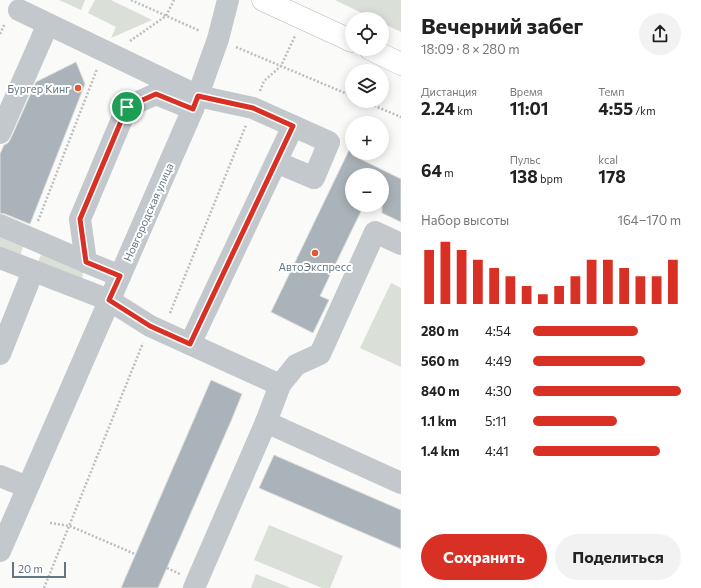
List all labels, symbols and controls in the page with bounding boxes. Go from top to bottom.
map controls [345,12,389,212]
button: locate [345,12,389,56]
text: Вечерний забег [421,12,583,39]
button: share [639,13,681,55]
text: 18:09 · 8 × 280 m [421,41,520,57]
button: layers [345,64,389,108]
place label: Бургер Кинг [7,82,70,95]
marker: Бургер Кинг [73,83,83,93]
text: Дистанция [421,85,477,98]
text: Время [510,85,543,98]
text: Темп [598,85,624,98]
pin [110,90,144,124]
icon: arrive [116,96,138,118]
text: 2.24 [421,98,455,119]
text: 11:01 [510,98,549,119]
text: 4:55 [598,98,633,119]
text: km [455,104,473,117]
text: /km [633,104,656,117]
button: + [345,116,389,160]
text: Пульс [510,153,541,166]
text: kcal [598,153,618,166]
text: 64 [421,160,442,181]
street label: Новгородская улица [120,161,176,263]
text: m [442,166,454,179]
text: 138 [510,166,538,187]
text: 178 [598,166,626,187]
button: − [345,168,389,212]
text: bpm [538,172,563,185]
text: Набор высоты [421,212,509,228]
text: 164–170 m [617,212,681,228]
marker: АвтоЭкспресс [310,248,320,258]
place label: АвтоЭкспресс [278,260,352,273]
text: 280 m [421,323,459,339]
text: 4:54 [485,323,511,339]
text: 560 m [421,353,459,369]
text: 4:49 [485,353,512,369]
text: 840 m [421,383,459,399]
text: 4:30 [485,383,512,399]
text: 1.1 km [421,413,457,429]
text: 5:11 [485,413,507,429]
text: 1.4 km [421,443,460,459]
text: 4:41 [485,443,509,459]
button: Сохранить [421,534,547,580]
button: Поделиться [555,534,681,580]
scale bar [12,560,66,579]
text: 20 m [18,562,43,575]

